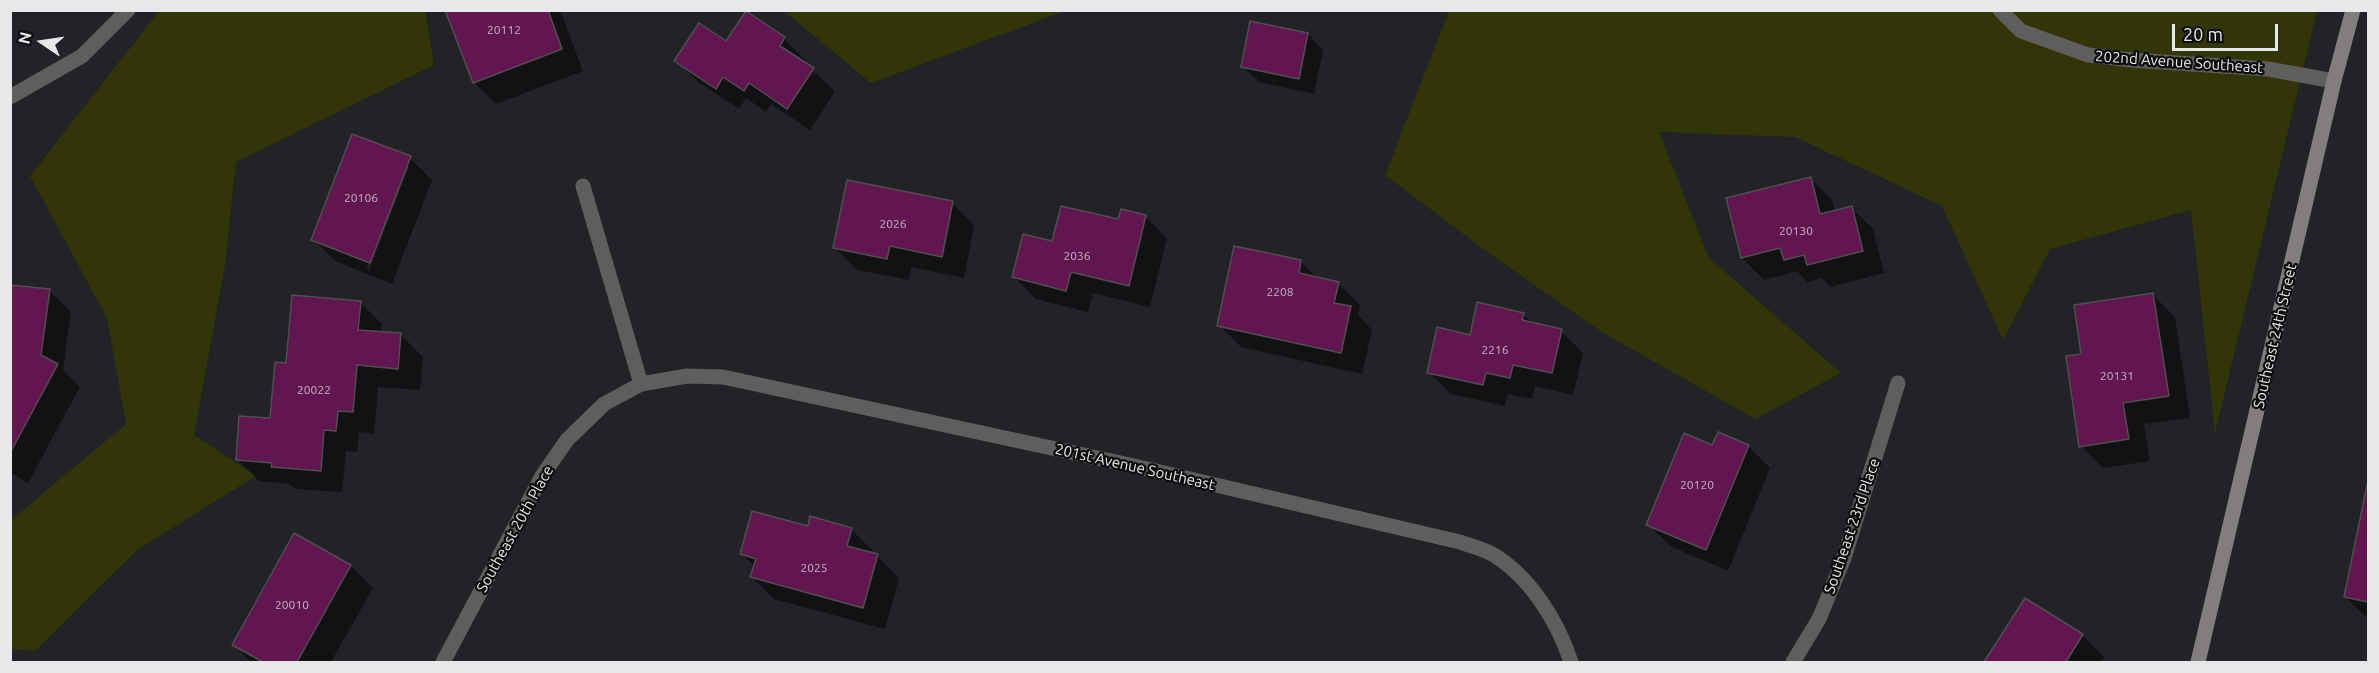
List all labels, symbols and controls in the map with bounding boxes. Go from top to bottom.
north arrow [12,12,72,72]
scale bar [2175,12,2282,50]
house number: 20112 [487,23,521,37]
text: 20 m [2183,24,2223,44]
text: N [14,30,35,46]
street label: 202nd Avenue Southeast [2094,47,2264,77]
house number: 20106 [344,191,378,205]
house number: 2026 [879,217,907,231]
house number: 20130 [1779,224,1813,238]
house number: 2036 [1063,249,1091,263]
street label: Southeast 24th Street [2250,262,2300,410]
house number: 2208 [1266,285,1294,299]
house number: 2216 [1481,343,1509,357]
house number: 20131 [2100,369,2134,383]
house number: 20022 [297,383,331,397]
street label: 201st Avenue Southeast [1053,440,1217,494]
street label: Southeast 23rd Place [1820,456,1884,596]
street label: Southeast 20th Place [473,462,557,596]
house number: 20120 [1680,478,1714,492]
house number: 2025 [800,561,828,575]
house number: 20010 [275,598,309,612]

